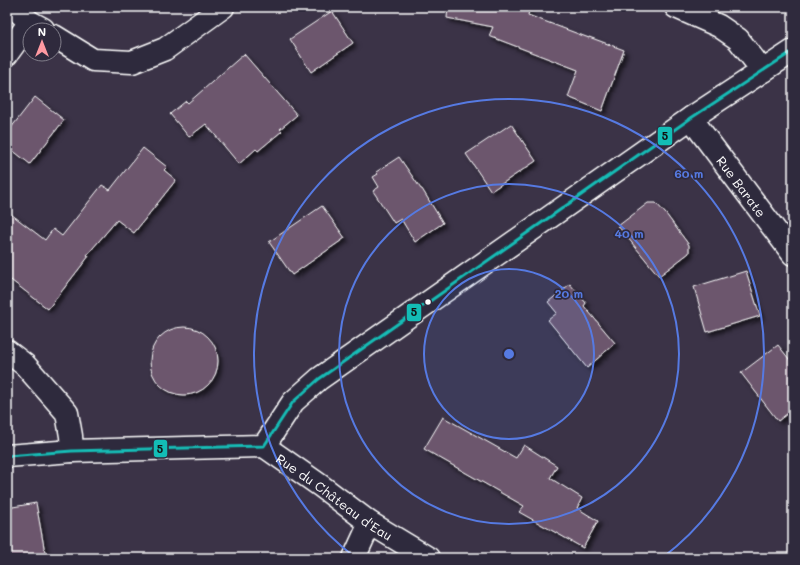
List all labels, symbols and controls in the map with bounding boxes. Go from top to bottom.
north arrow [22,22,62,62]
text: N [38,24,46,39]
line badge: 5 [657,126,673,146]
text: 5 [662,128,669,143]
street label: Rue Barate [713,152,770,220]
text: 60 m [675,165,703,181]
text: 40 m [614,225,644,241]
text: 20 m [555,285,583,301]
unlabelled marker [423,297,433,307]
line badge: 5 [406,303,422,322]
text: 5 [411,304,418,319]
centre of rings [502,347,516,361]
line badge: 5 [153,439,168,458]
text: 5 [157,441,164,456]
street label: Rue du Château d'Eau [273,449,396,543]

